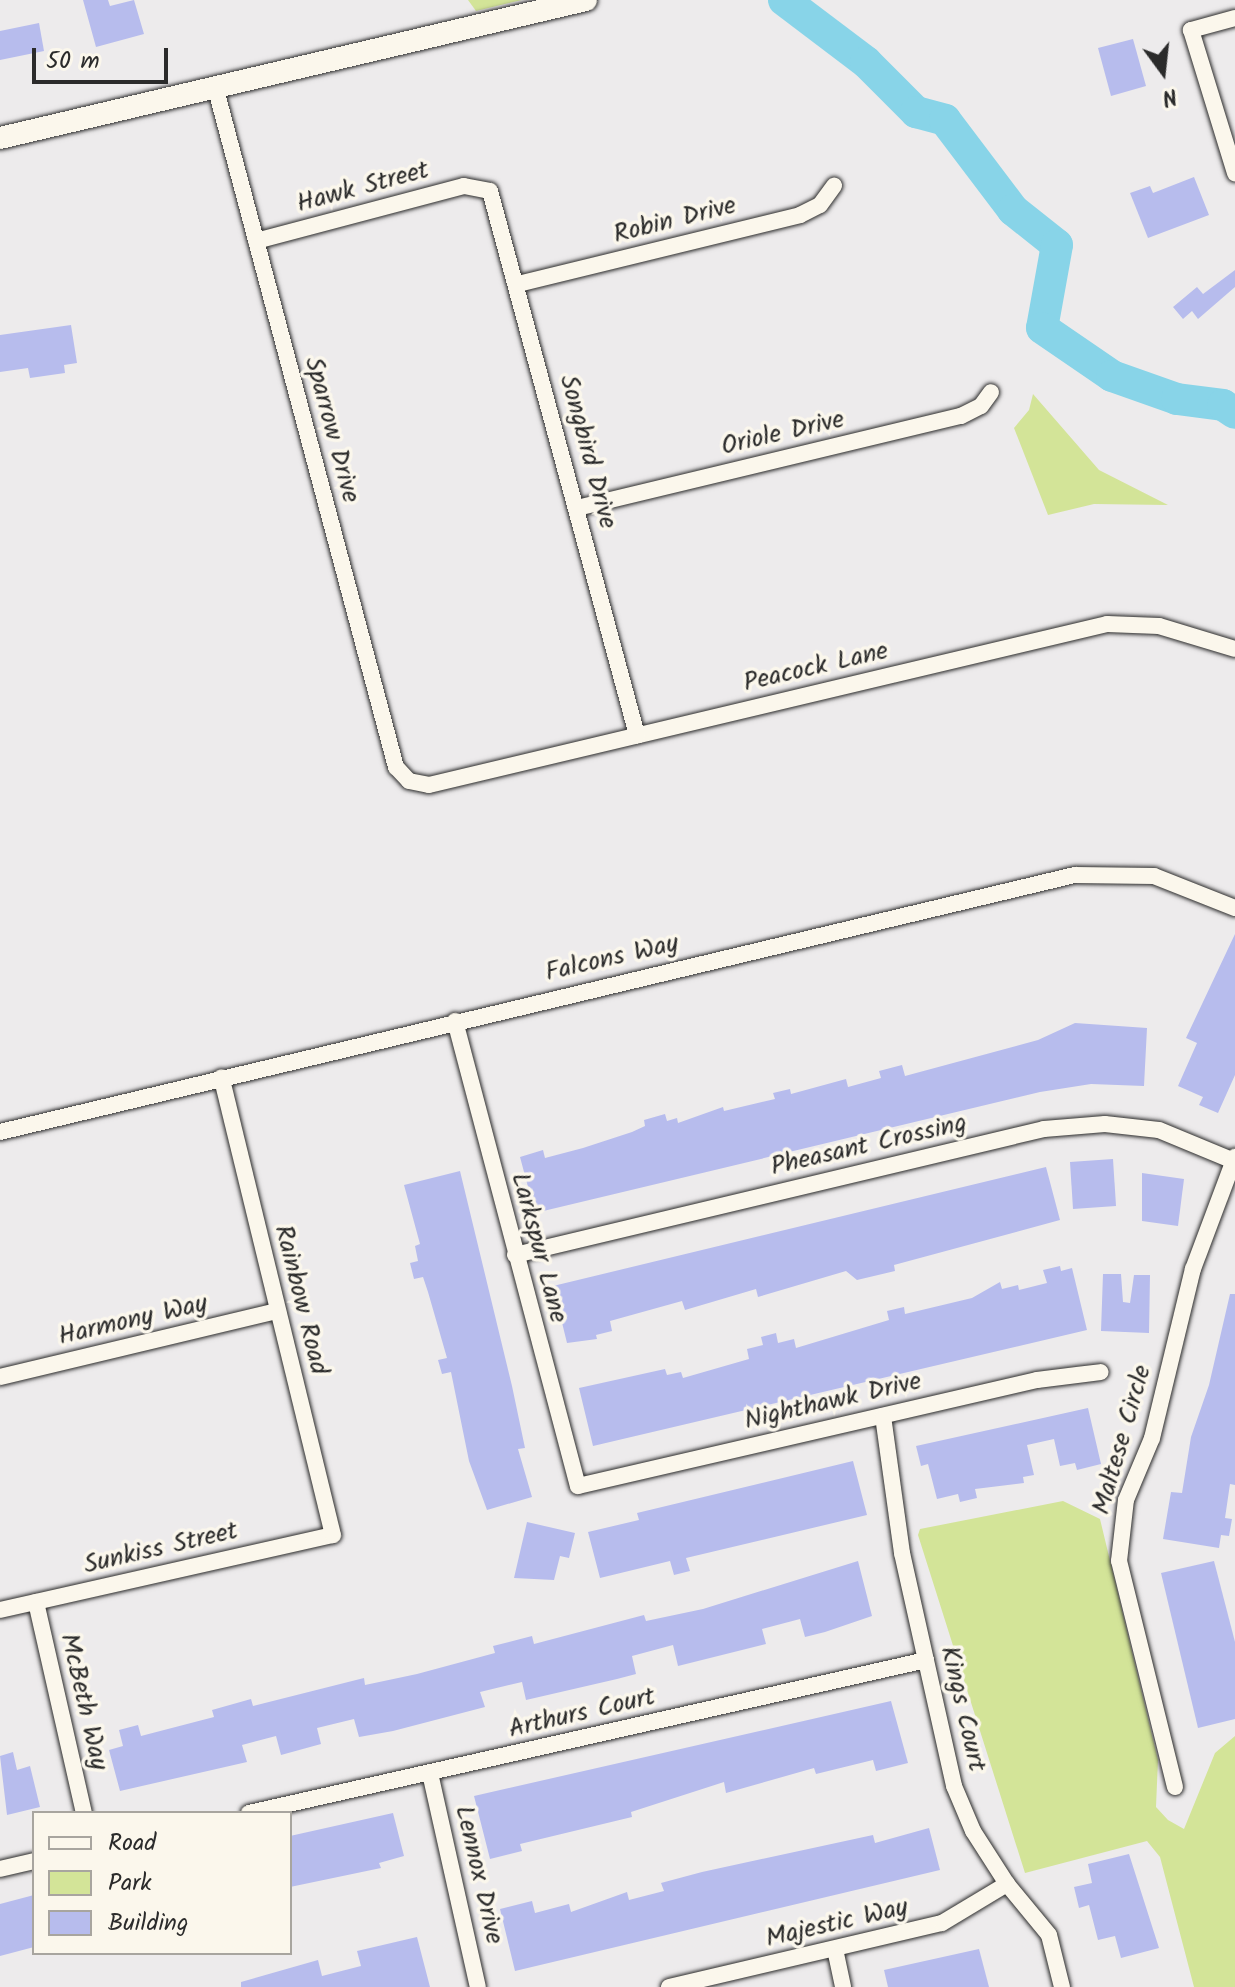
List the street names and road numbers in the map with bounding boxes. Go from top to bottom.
street label: Hawk Street [293,155,433,221]
street label: Robin Drive [610,191,740,251]
street label: Sparrow Drive [297,354,365,506]
street label: Songbird Drive [552,372,622,532]
street label: Oriole Drive [718,405,848,463]
street label: Peacock Lane [741,636,891,700]
street label: Falcons Way [542,929,682,989]
street label: Pheasant Crossing [768,1108,970,1184]
street label: Larkspur Lane [503,1169,573,1327]
street label: Rainbow Road [266,1222,334,1378]
street label: Harmony Way [55,1289,211,1353]
street label: Maltese Circle [1087,1362,1159,1518]
street label: Nighthawk Drive [741,1366,925,1438]
street label: Sunkiss Street [81,1516,241,1582]
street label: McBeth Way [52,1631,114,1773]
street label: Kings Court [932,1643,992,1775]
street label: Arthurs Court [506,1682,658,1746]
street label: Lennox Drive [447,1803,509,1947]
street label: Majestic Way [763,1892,911,1956]

